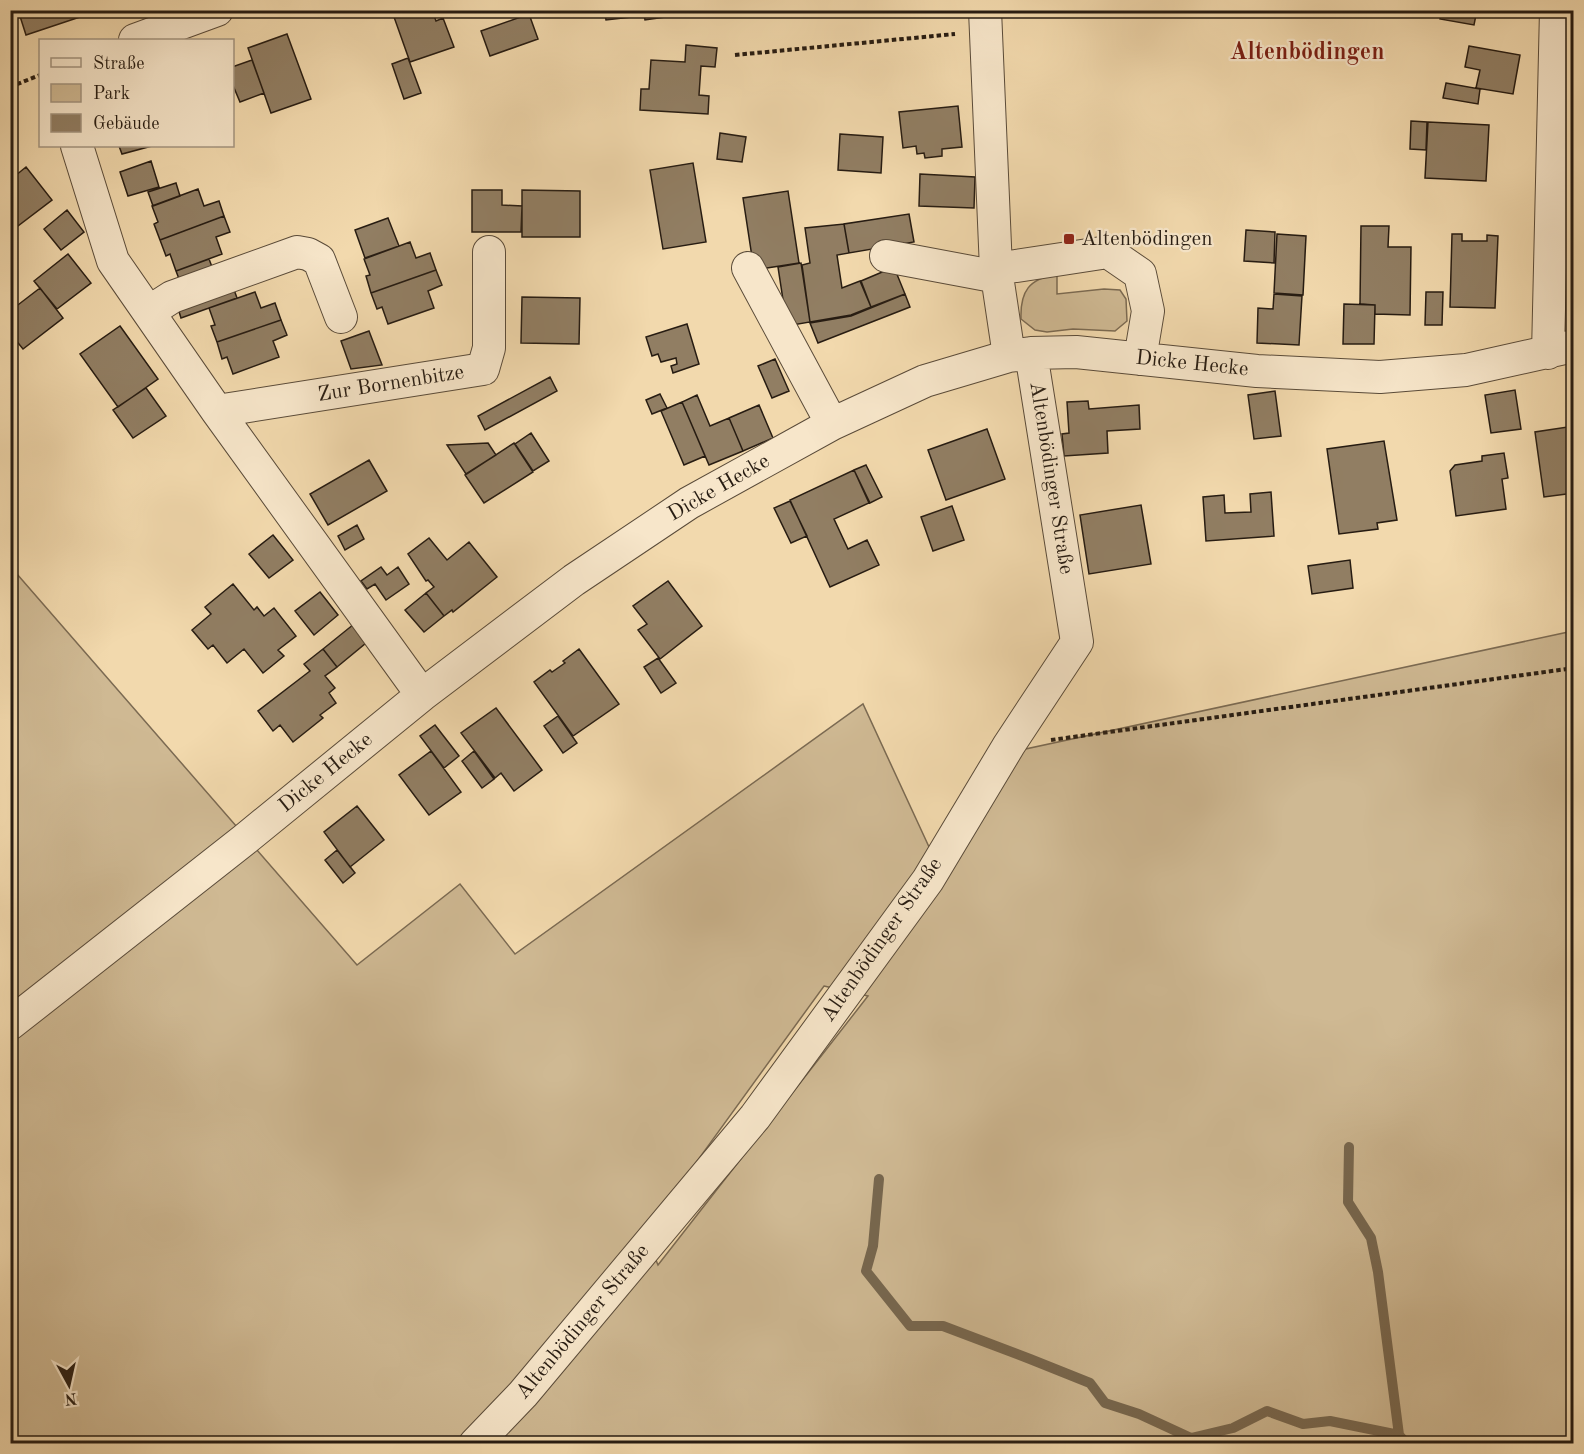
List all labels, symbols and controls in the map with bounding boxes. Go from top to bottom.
legend [39,39,234,147]
district label: Altenbödingen [1230,41,1385,65]
text: Straße [93,55,144,73]
text: Park [93,85,130,103]
text: Gebäude [93,115,160,133]
place label: Altenbödingen [1081,229,1213,250]
marker: Altenbödingen [1062,232,1076,246]
street label: Dicke Hecke [1134,348,1250,380]
street label: Zur Bornenbitze [316,362,466,406]
street label: Altenbödinger Straße [1025,380,1077,576]
street label: Dicke Hecke [665,451,773,525]
street label: Dicke Hecke [275,729,377,817]
street label: Altenbödinger Straße [818,854,946,1026]
street label: Altenbödinger Straße [512,1241,654,1403]
north arrow [39,1355,99,1415]
text: N [63,1389,78,1407]

